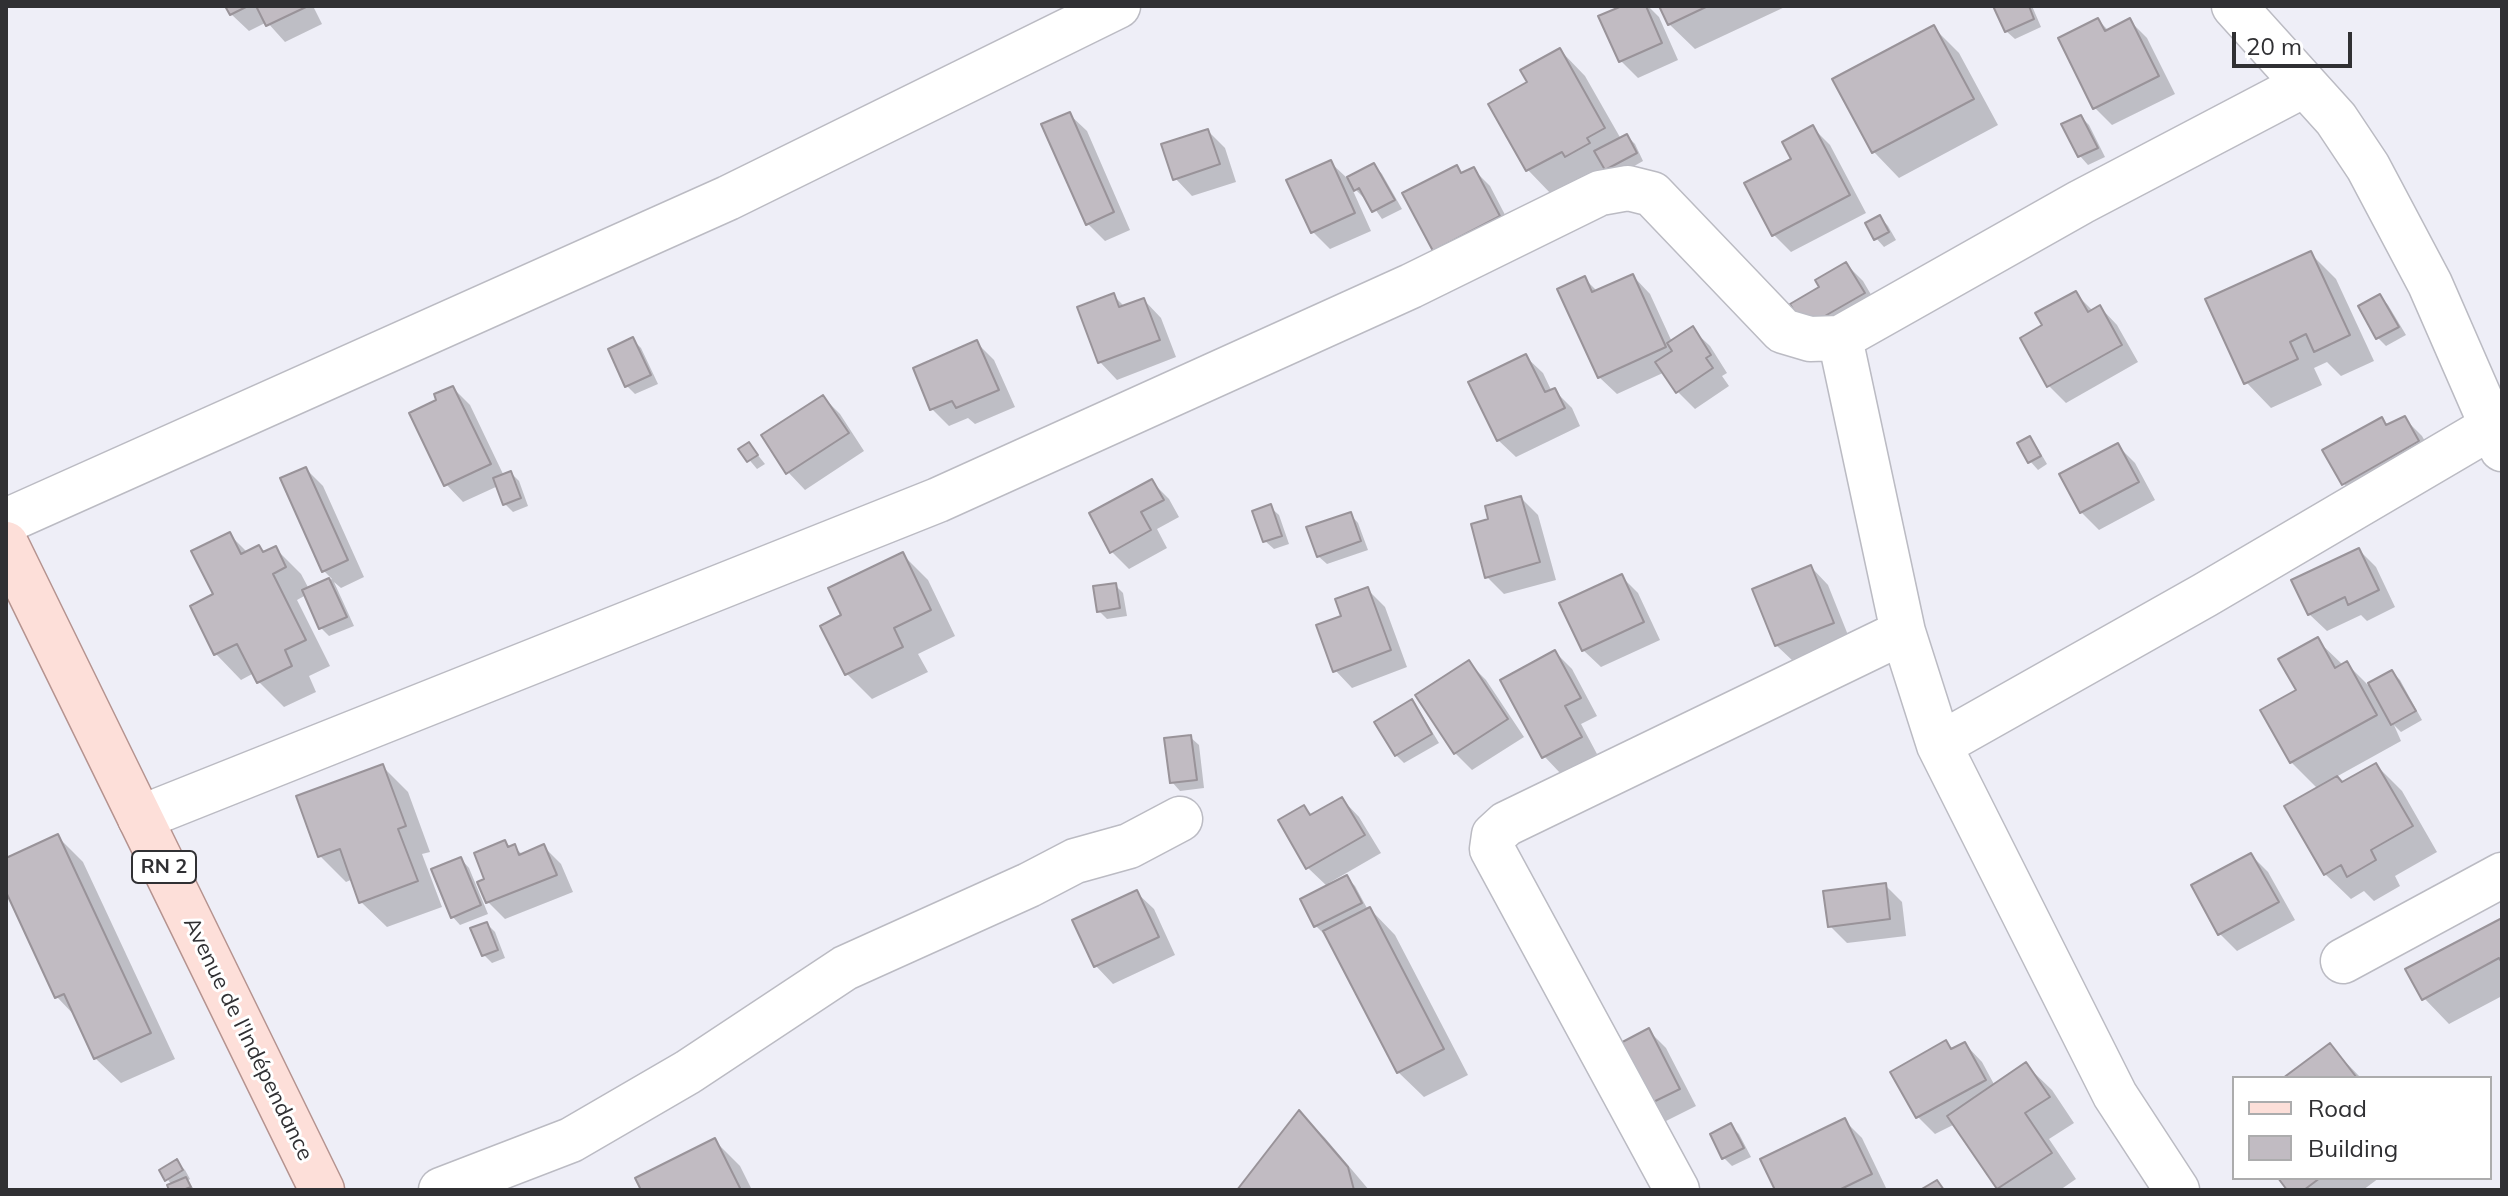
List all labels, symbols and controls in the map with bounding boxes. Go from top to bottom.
scale bar [2236,16,2356,66]
text: 20 m [2246,31,2302,61]
road number: RN 2 [132,851,196,883]
street label: Avenue de l'Indépendance [178,913,318,1165]
legend [2232,1076,2492,1180]
text: Road [2308,1093,2367,1123]
text: Building [2308,1133,2398,1163]

